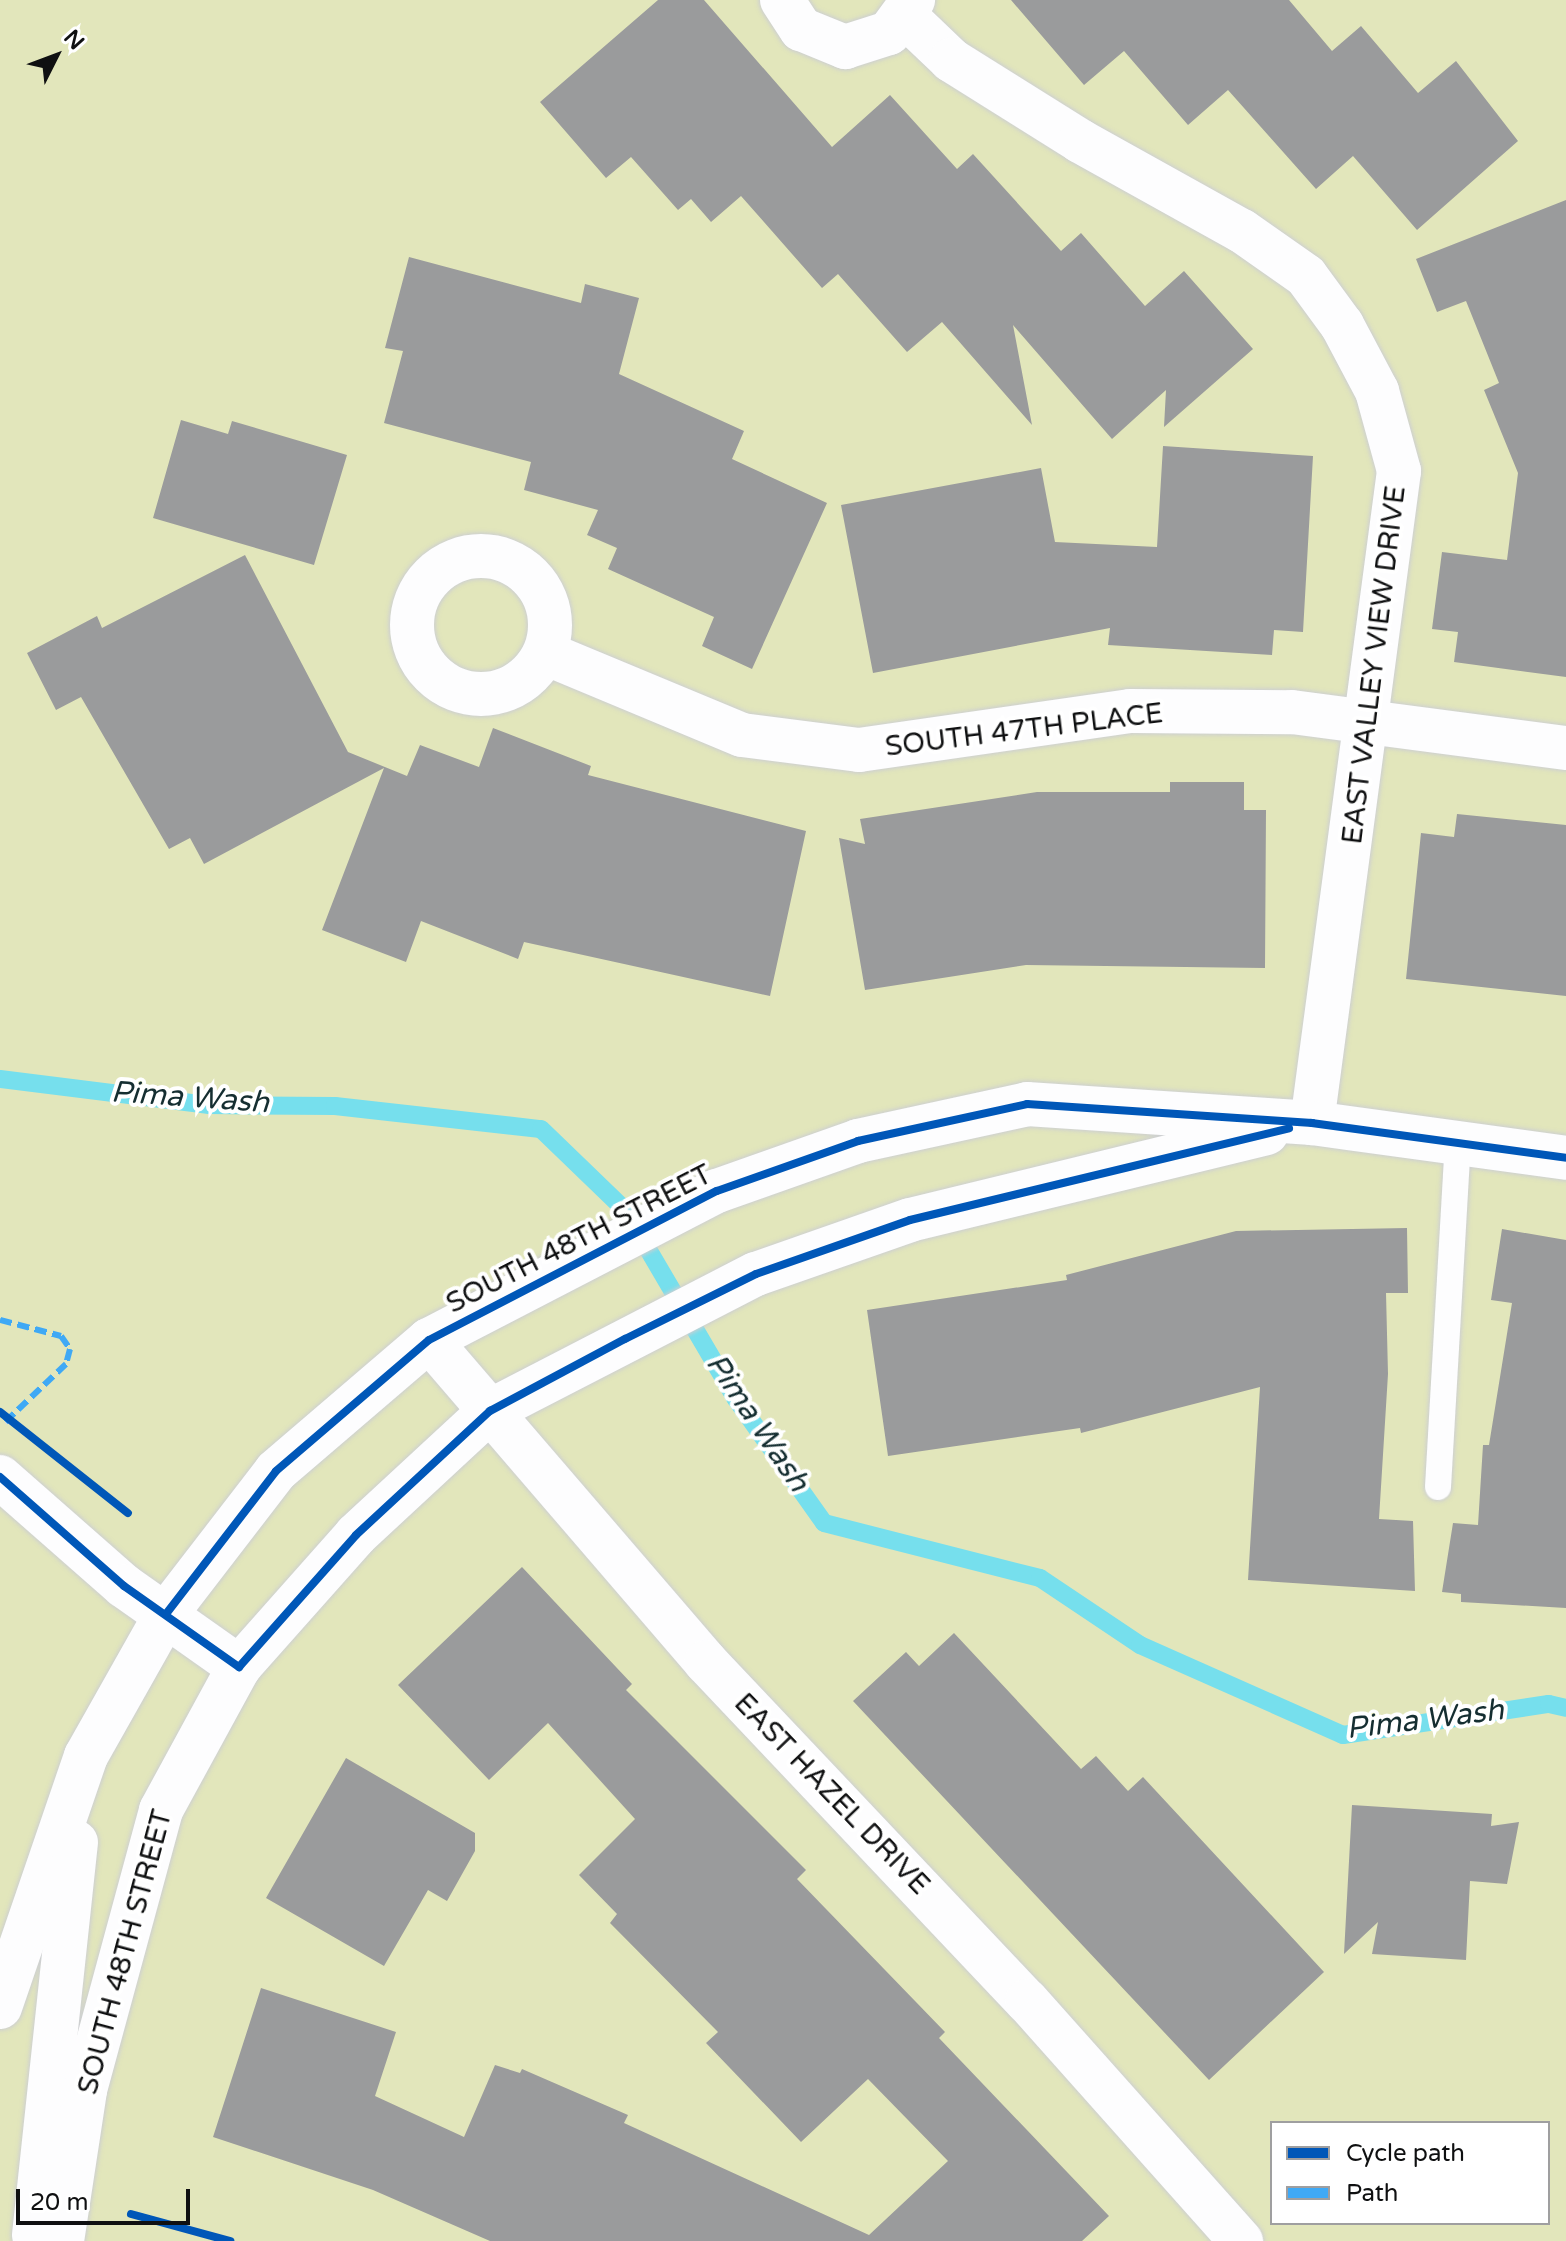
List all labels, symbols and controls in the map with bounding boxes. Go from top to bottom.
north arrow [16,16,96,96]
text: N [58,25,89,55]
street label: EAST VALLEY VIEW DRIVE [1335,484,1413,846]
street label: SOUTH 47TH PLACE [883,696,1165,764]
water label: Pima Wash [110,1075,270,1121]
street label: SOUTH 48TH STREET [441,1157,717,1321]
water label: Pima Wash [698,1347,816,1499]
street label: EAST HAZEL DRIVE [727,1686,937,1902]
water label: Pima Wash [1344,1692,1506,1748]
street label: SOUTH 48TH STREET [71,1806,179,2098]
legend [1270,2121,1550,2225]
text: Cycle path [1346,2139,1465,2168]
scale bar [20,2173,194,2223]
text: Path [1346,2179,1399,2208]
text: 20 m [30,2188,88,2217]

